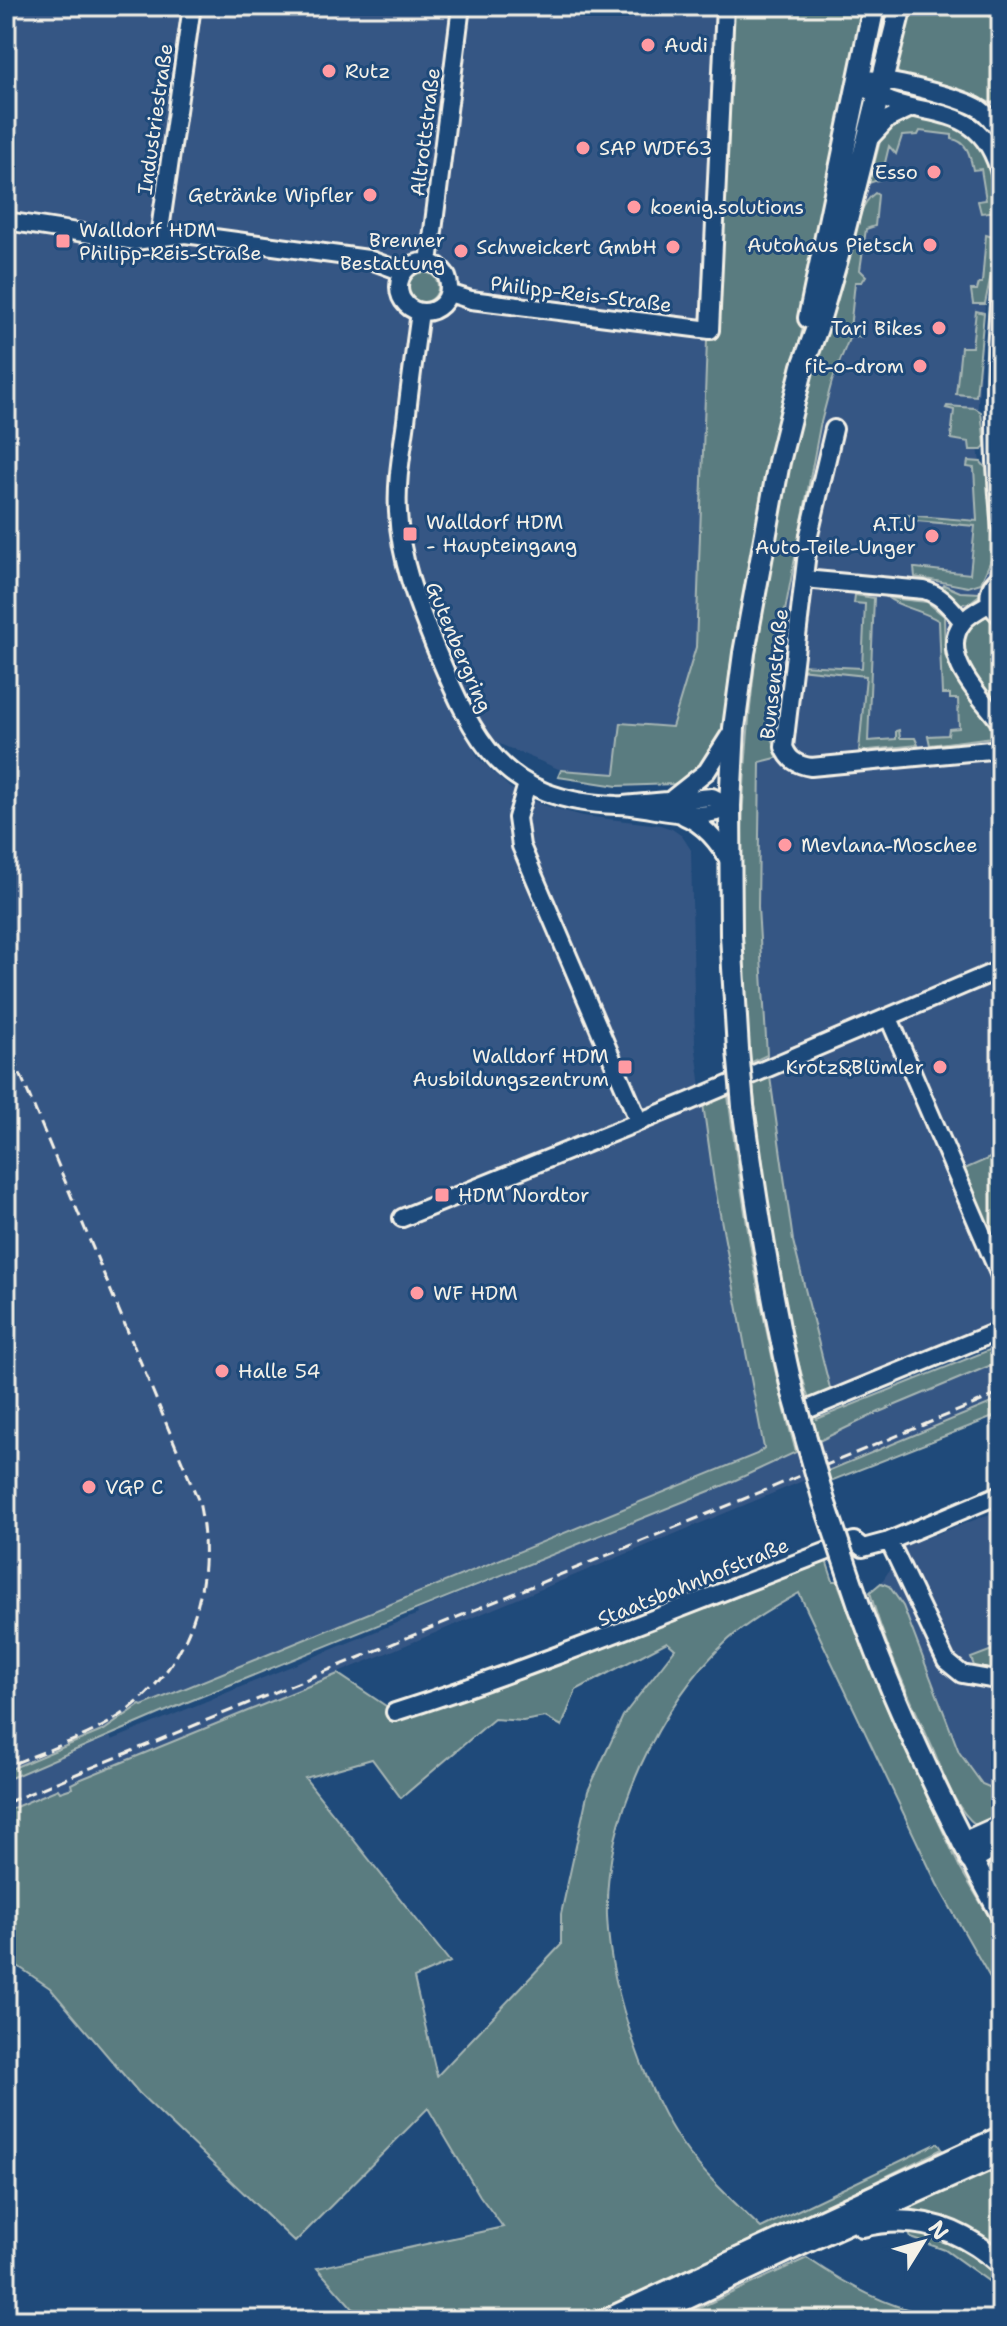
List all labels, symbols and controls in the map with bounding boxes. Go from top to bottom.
place label: Audi [664,32,708,58]
marker: Audi [639,36,657,54]
street label: Industriestraße [132,42,178,196]
place label: Rutz [345,58,391,84]
marker: Rutz [320,62,338,80]
street label: Altrottstraße [404,66,446,198]
place label: SAP WDF63 [599,135,712,161]
marker: SAP WDF63 [574,139,592,157]
place label: Esso [875,159,918,185]
marker: Esso [925,163,943,181]
place label: Getränke Wipfler [188,182,354,208]
marker: Getränke Wipfler [361,186,379,204]
place label: koenig.solutions [650,194,804,220]
marker: koenig.solutions [625,198,643,216]
place label: Walldorf HDM Philipp-Reis-Straße [79,217,262,266]
place label: Brenner Bestattung [340,227,445,276]
marker: Walldorf HDM Philipp-Reis-Straße [54,232,72,250]
place label: Autohaus Pietsch [747,232,914,258]
place label: Schweickert GmbH [476,234,657,260]
marker: Autohaus Pietsch [921,236,939,254]
marker: Schweickert GmbH [664,238,682,256]
marker: Brenner Bestattung [452,242,470,260]
street label: Philipp-Reis-Straße [489,270,673,318]
place label: Tari Bikes [831,315,923,341]
marker: Tari Bikes [930,319,948,337]
place label: fit-o-drom [805,353,904,379]
marker: fit-o-drom [911,357,929,375]
place label: Walldorf HDM - Haupteingang [426,509,577,558]
place label: A.T.U Auto-Teile-Unger [755,511,916,560]
marker: Walldorf HDM - Haupteingang [401,525,419,543]
marker: A.T.U Auto-Teile-Unger [923,527,941,545]
street label: Gutenbergring [420,578,498,716]
street label: Bunsenstraße [754,607,794,741]
place label: Mevlana-Moschee [801,832,977,858]
marker: Mevlana-Moschee [776,836,794,854]
place label: Walldorf HDM Ausbildungszentrum [413,1043,609,1092]
place label: Krotz&Blümler [785,1054,924,1080]
marker: Walldorf HDM Ausbildungszentrum [616,1058,634,1076]
marker: Krotz&Blümler [931,1058,949,1076]
place label: HDM Nordtor [458,1182,590,1208]
marker: HDM Nordtor [433,1186,451,1204]
place label: WF HDM [433,1280,518,1306]
marker: WF HDM [408,1284,426,1302]
place label: Halle 54 [238,1358,321,1384]
marker: Halle 54 [213,1362,231,1380]
place label: VGP C [105,1474,163,1500]
marker: VGP C [80,1478,98,1496]
street label: Staatsbahnhofstraße [593,1532,793,1632]
north arrow [883,2202,963,2282]
text: N [922,2215,955,2246]

